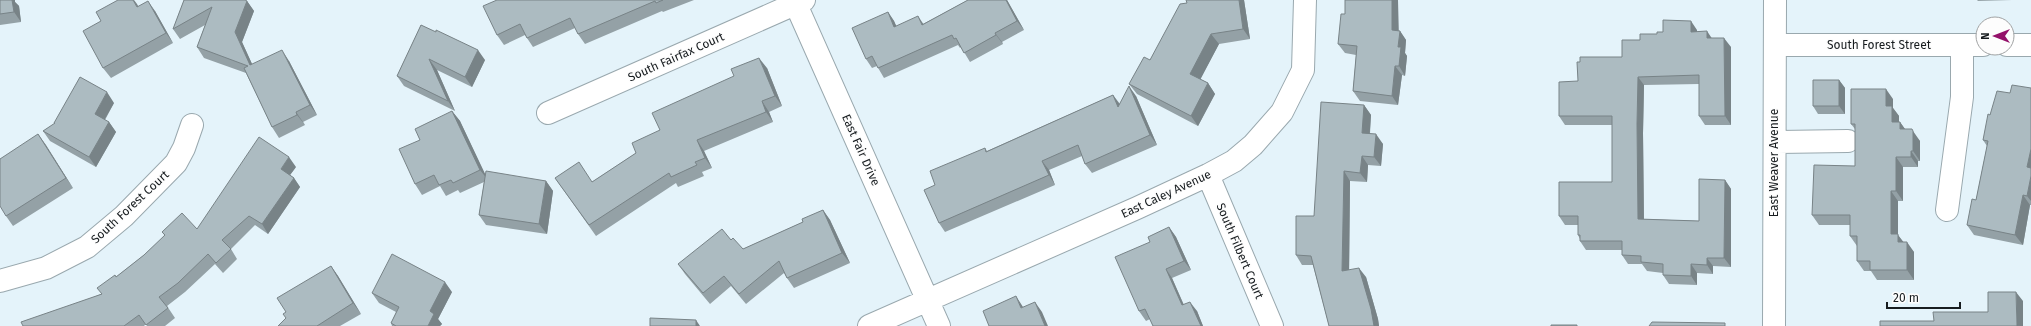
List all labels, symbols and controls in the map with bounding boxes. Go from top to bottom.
north arrow [1975,16,2015,56]
street label: South Fairfax Court [626,29,727,84]
text: N [1979,32,1992,40]
street label: South Forest Street [1827,38,1932,52]
street label: East Weaver Avenue [1767,109,1781,217]
street label: East Fair Drive [839,112,883,188]
street label: South Forest Court [88,167,172,247]
street label: East Caley Avenue [1119,167,1213,221]
street label: South Filbert Court [1213,201,1267,302]
scale bar [1887,284,1960,310]
text: 20 m [1893,291,1919,305]

